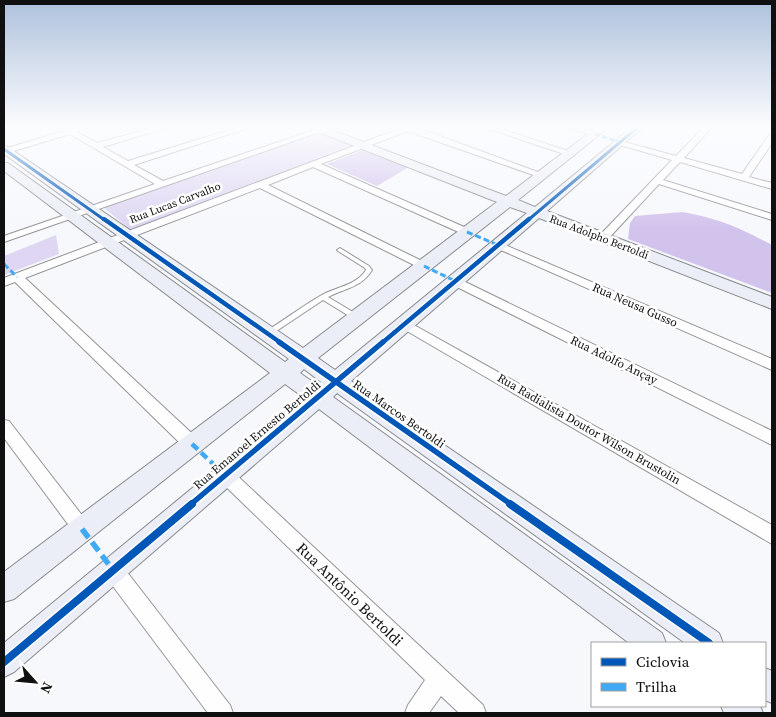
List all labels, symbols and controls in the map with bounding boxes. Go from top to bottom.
street label: Rua Lucas Carvalho [127,179,223,227]
street label: Rua Adolpho Bertoldi [547,211,651,263]
street label: Rua Neusa Gusso [590,279,681,331]
street label: Rua Adolfo Ançay [568,332,661,388]
street label: Rua Radialista Doutor Wilson Brustolin [494,370,684,488]
street label: Rua Marcos Bertoldi [350,376,449,452]
street label: Rua Emanoel Ernesto Bertoldi [190,377,324,493]
street label: Rua Antônio Bertoldi [292,537,408,651]
legend [591,642,766,707]
text: Ciclovia [636,651,690,672]
north arrow [10,657,60,707]
text: Trilha [636,676,677,697]
text: N [35,679,58,697]

